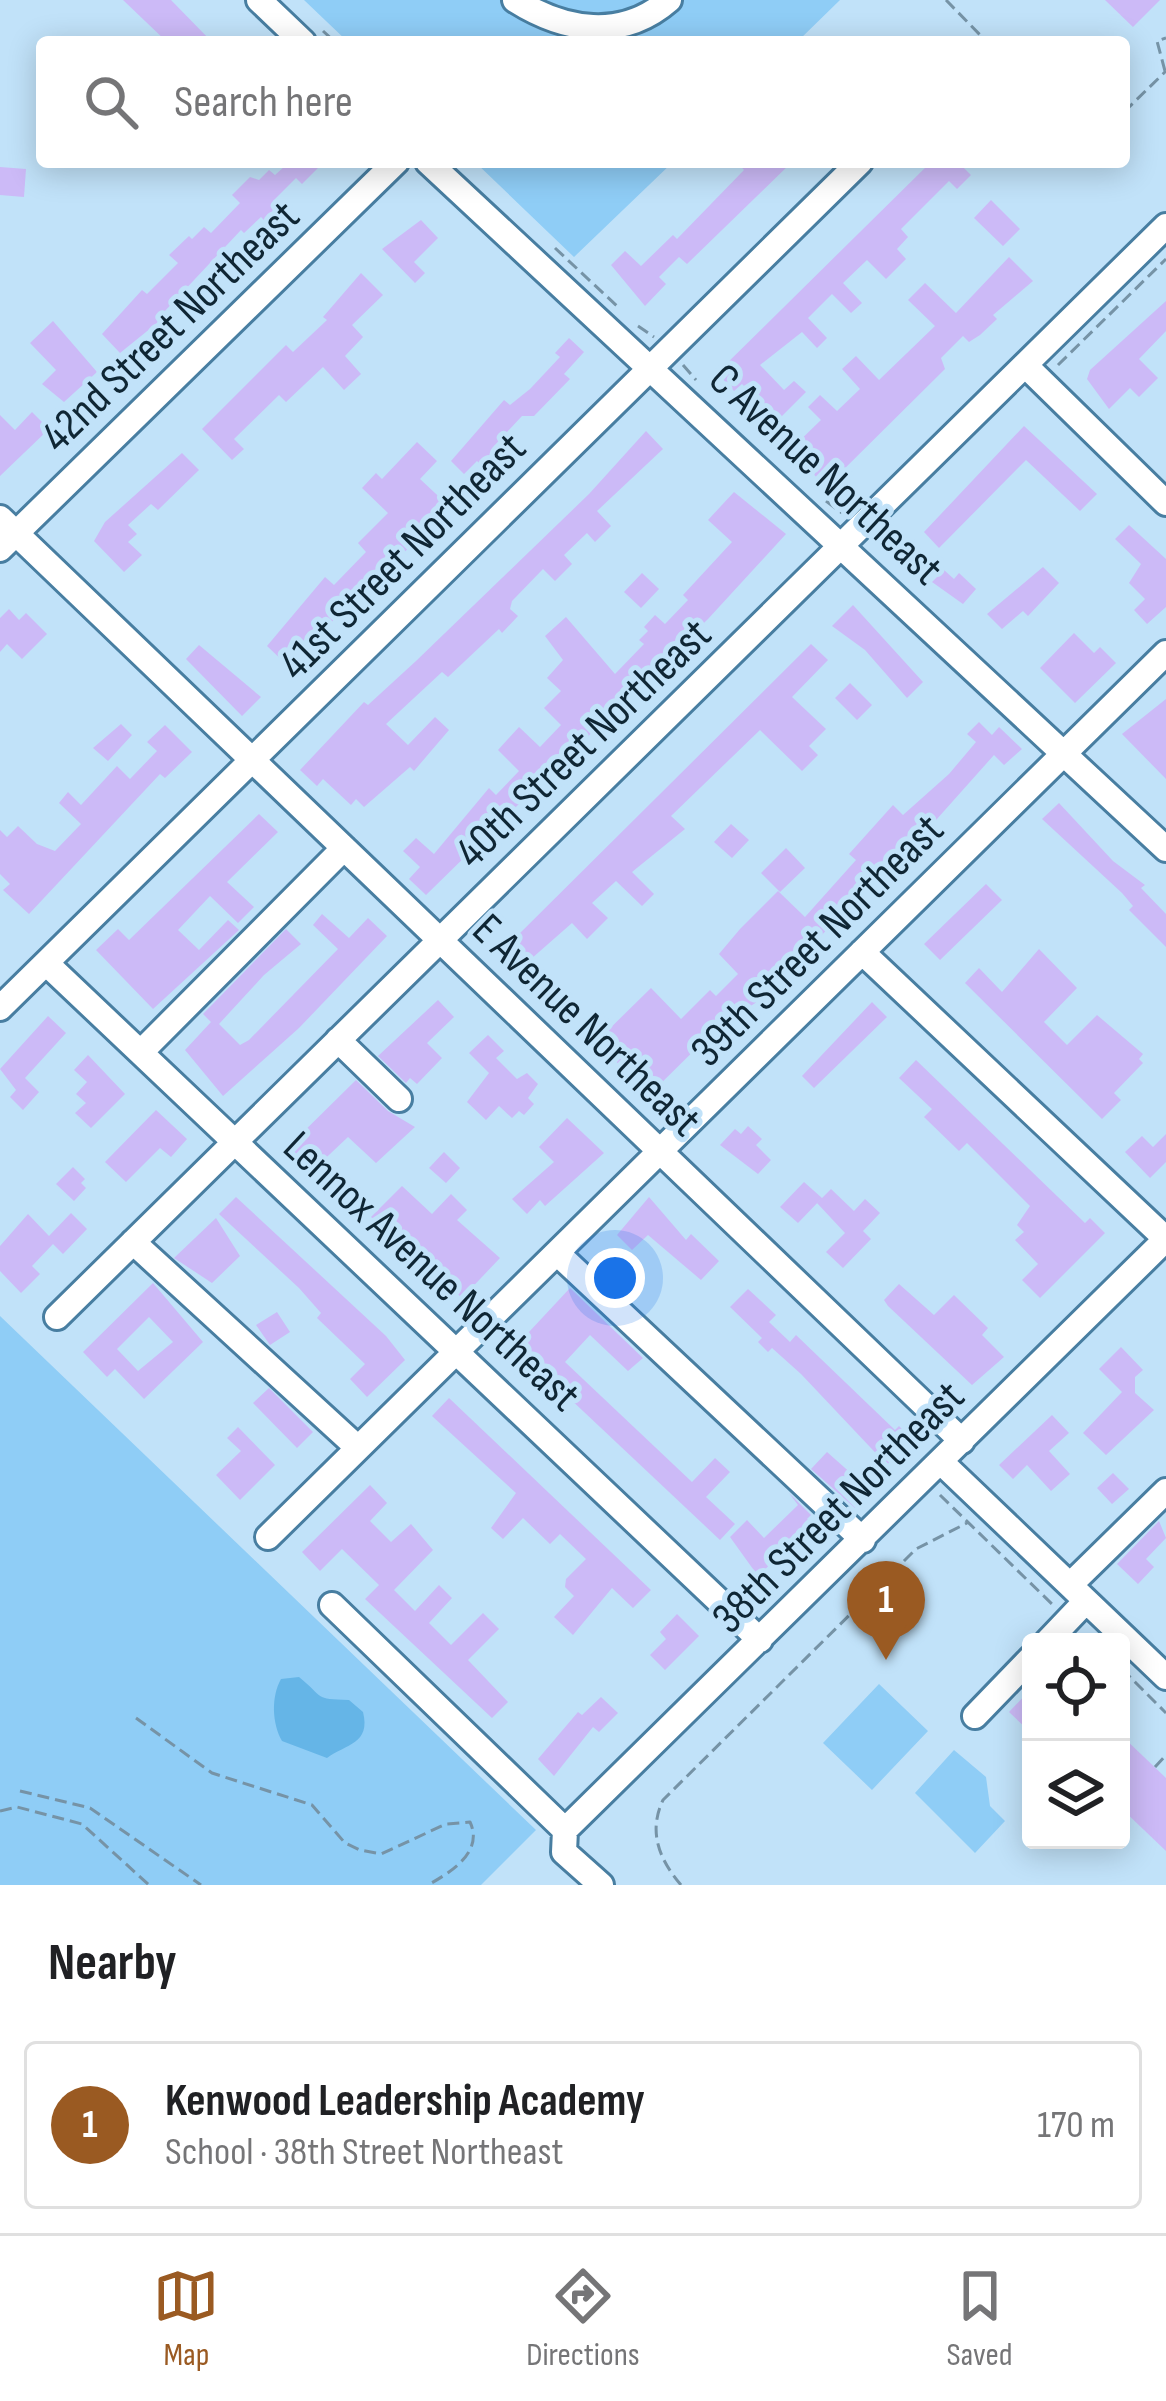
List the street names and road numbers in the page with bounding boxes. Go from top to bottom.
street label: 42nd Street Northeast [30,190,311,464]
street label: C Avenue Northeast [697,353,954,597]
street label: 41st Street Northeast [268,422,538,692]
street label: 40th Street Northeast [444,608,723,880]
street label: 39th Street Northeast [680,803,956,1079]
street label: E Avenue Northeast [461,903,712,1148]
street label: Lennox Avenue Northeast [272,1120,591,1423]
street label: 38th Street Northeast [701,1370,976,1645]

